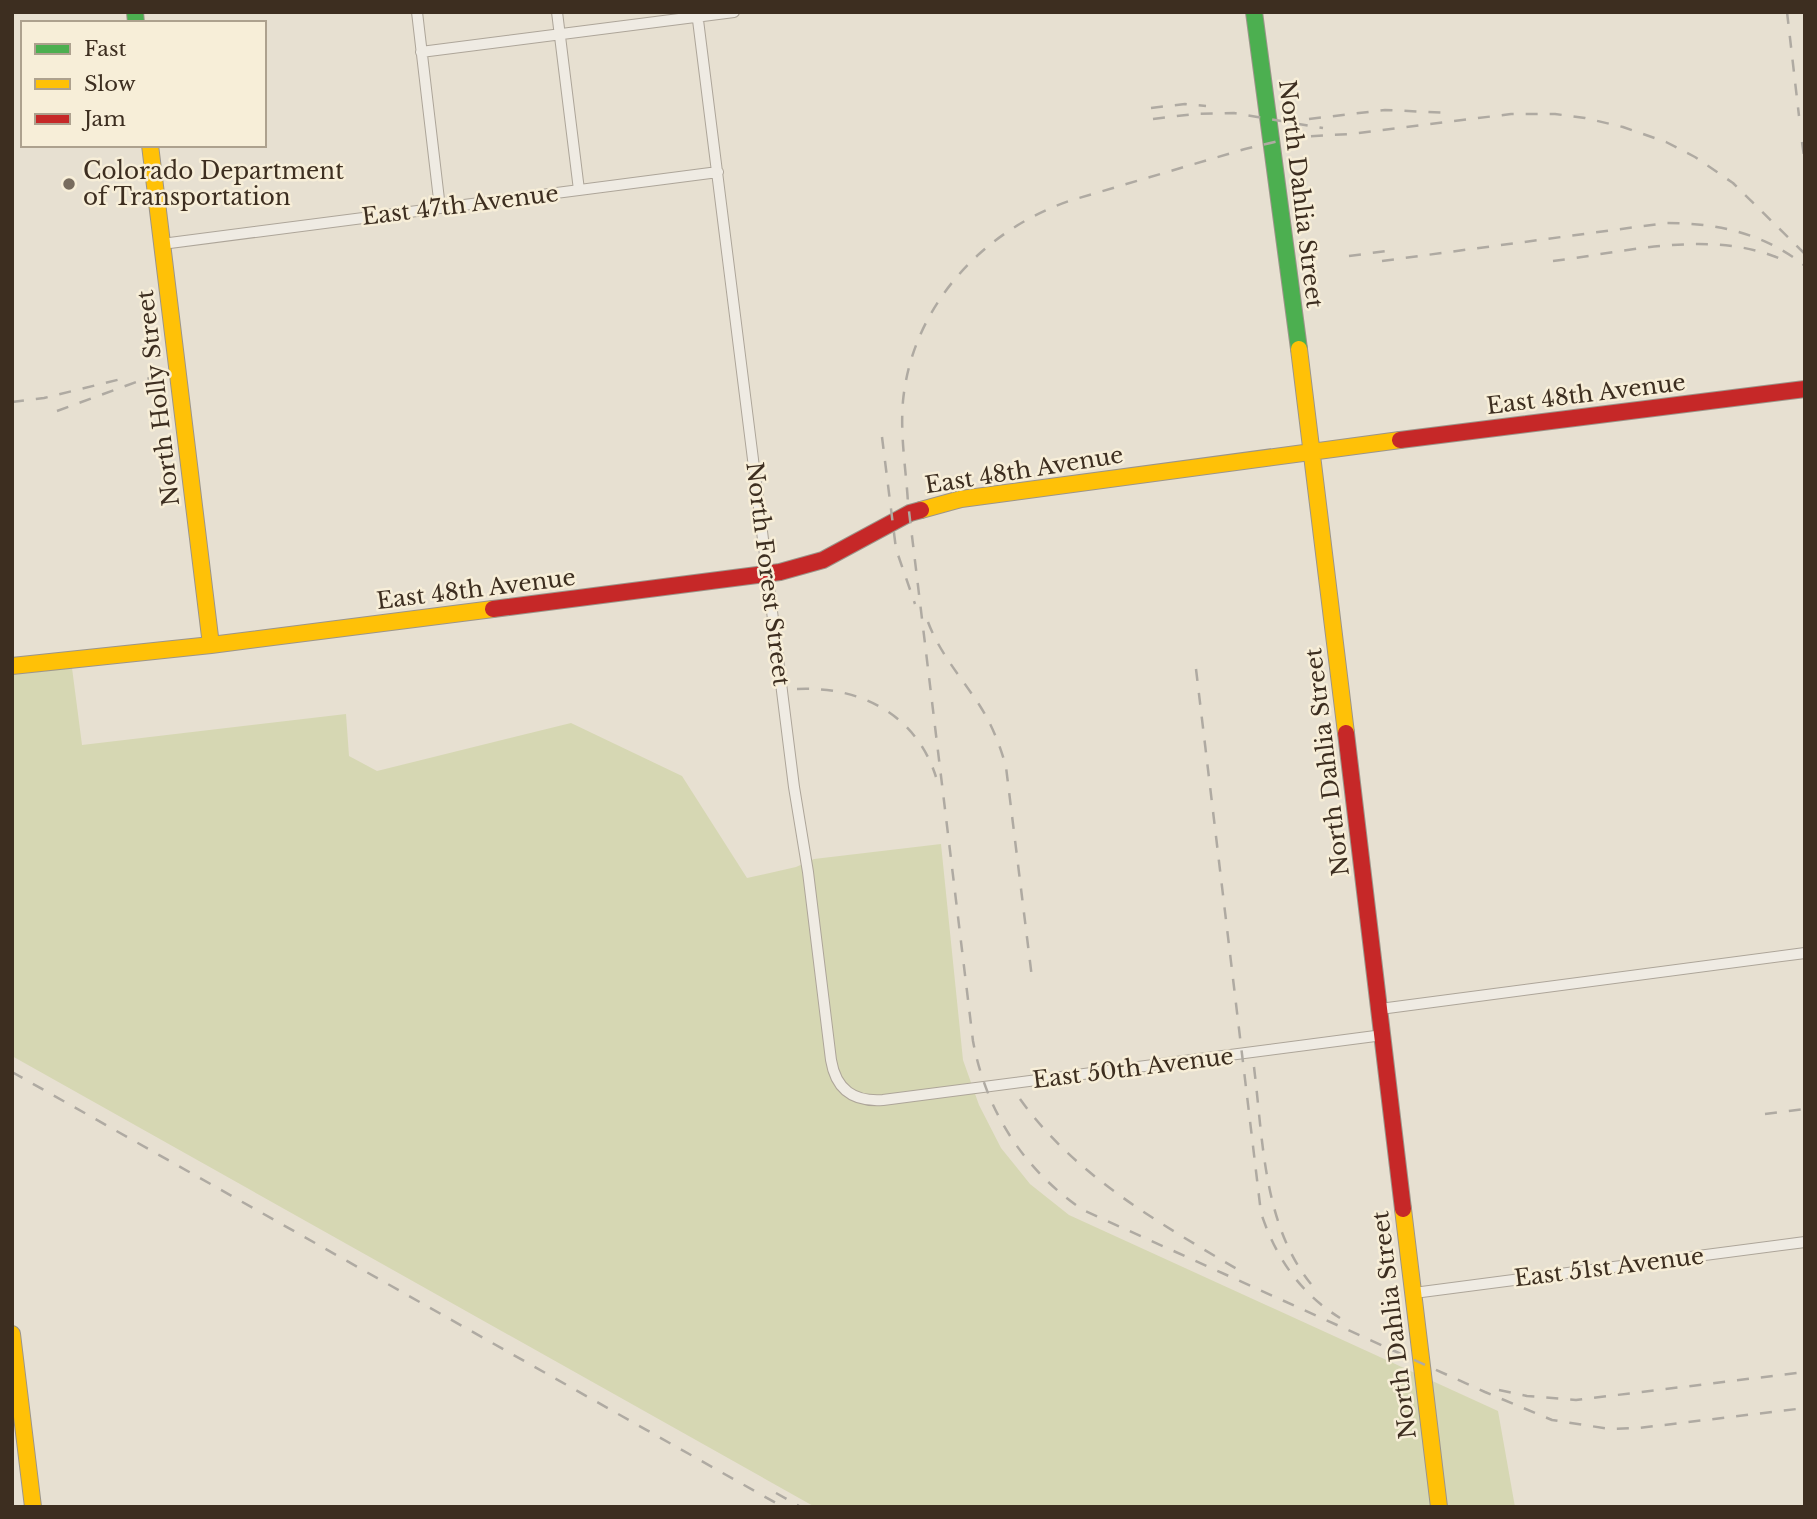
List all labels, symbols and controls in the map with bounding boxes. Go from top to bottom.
legend [21,21,266,147]
text: Fast [84,36,126,62]
text: Slow [84,71,136,97]
street label: North Dahlia Street [1273,78,1329,310]
text: Jam [81,106,126,132]
place label: Colorado Department of Transportation [83,157,344,211]
marker: Colorado Department of Transportation [61,176,77,192]
street label: East 47th Avenue [360,179,560,231]
street label: North Holly Street [131,288,185,508]
street label: East 48th Avenue [1485,368,1687,420]
street label: East 48th Avenue [923,441,1125,499]
street label: North Forest Street [740,460,796,688]
street label: East 48th Avenue [375,563,577,615]
street label: North Dahlia Street [1299,646,1355,878]
street label: East 50th Avenue [1031,1042,1235,1094]
street label: North Dahlia Street [1366,1209,1422,1441]
street label: East 51st Avenue [1513,1241,1705,1293]

